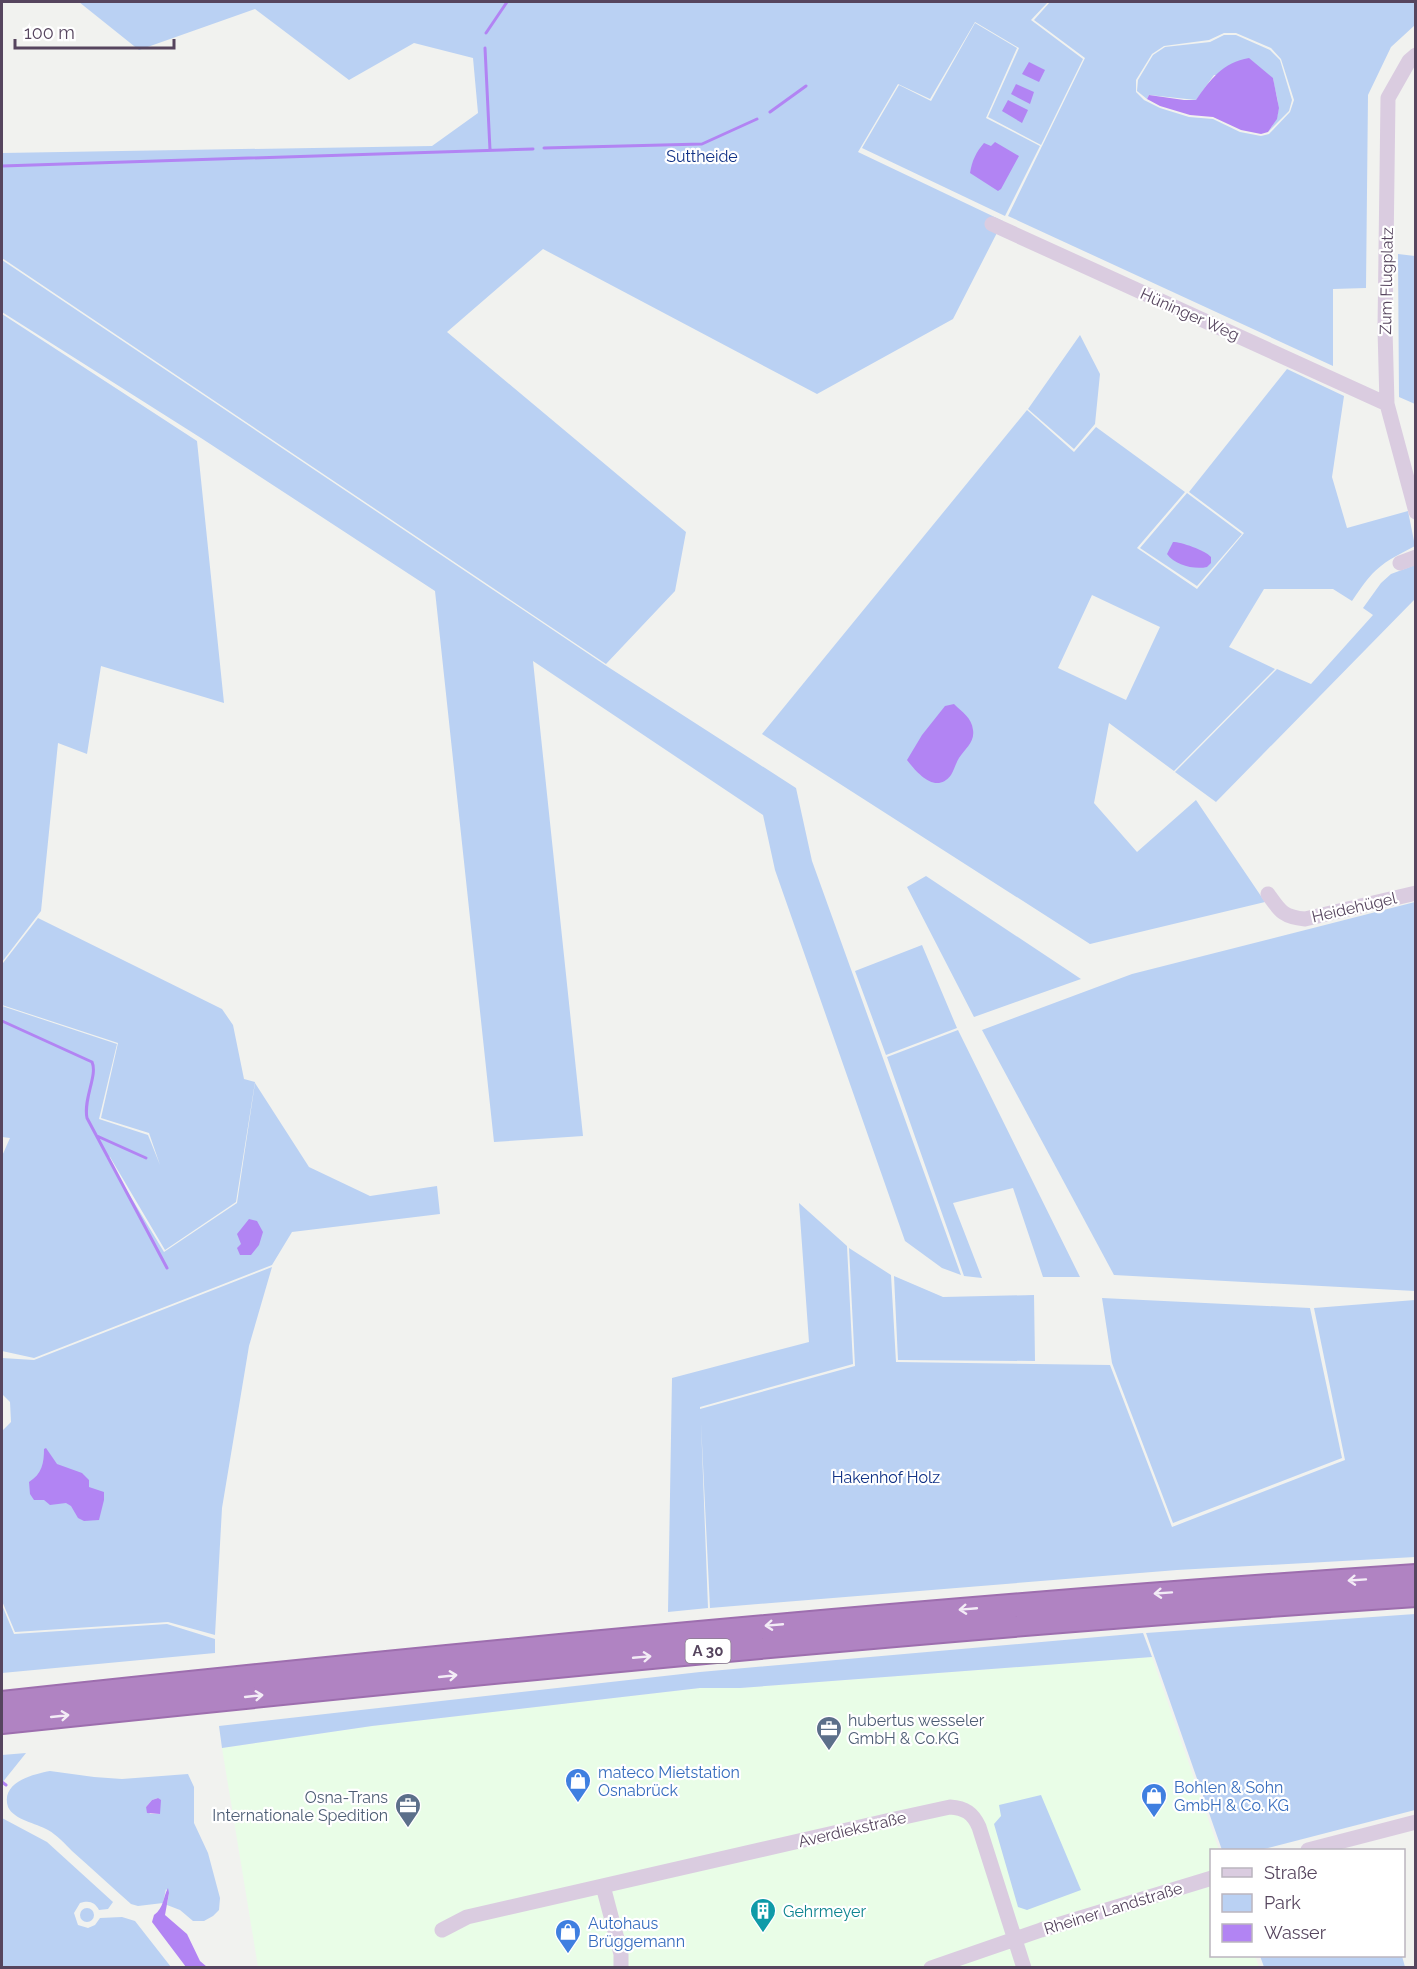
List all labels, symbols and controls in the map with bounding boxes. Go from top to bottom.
scale bar [15,12,174,50]
text: 100 m [24,22,75,43]
park label: Suttheide [666,147,738,166]
street label: Zum Flugplatz [1376,227,1397,335]
street label: Hüninger Weg [1137,284,1242,345]
street label: Heidehügel [1310,888,1399,926]
park label: Hakenhof Holz [832,1468,940,1487]
one-way arrow [1348,1574,1368,1585]
one-way arrow [1153,1588,1173,1599]
one-way arrow [959,1604,979,1615]
one-way arrow [764,1620,784,1631]
road number: A 30 [686,1639,730,1663]
one-way arrow [631,1651,651,1662]
one-way arrow [437,1670,457,1681]
one-way arrow [243,1690,263,1701]
one-way arrow [49,1710,69,1721]
place label: hubertus wesseler GmbH & Co.KG [848,1711,985,1748]
office icon: hubertus wesseler GmbH & Co.KG [814,1714,844,1752]
place label: mateco Mietstation Osnabrück [598,1763,740,1800]
shop icon: mateco Mietstation Osnabrück [563,1766,593,1804]
place label: Bohlen & Sohn GmbH & Co. KG [1174,1778,1289,1815]
shop icon: Bohlen & Sohn GmbH & Co. KG [1139,1781,1169,1819]
place label: Osna-Trans Internationale Spedition [212,1788,388,1825]
office icon: Osna-Trans Internationale Spedition [393,1791,423,1829]
street label: Averdiekstraße [796,1808,908,1851]
legend [1210,1849,1405,1957]
text: Straße [1264,1862,1318,1883]
street label: Rheiner Landstraße [1042,1878,1185,1939]
text: Park [1264,1892,1301,1913]
building icon: Gehrmeyer [748,1896,778,1934]
place label: Gehrmeyer [783,1902,866,1921]
place label: Autohaus Brüggemann [588,1914,685,1951]
shop icon: Autohaus Brüggemann [553,1917,583,1955]
text: Wasser [1264,1922,1327,1943]

